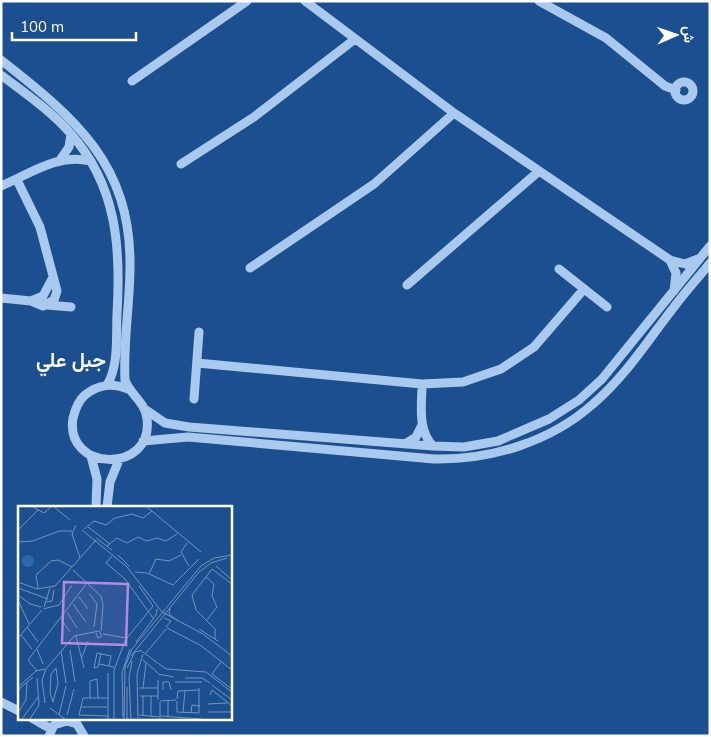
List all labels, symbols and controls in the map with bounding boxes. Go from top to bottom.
scale bar [12,10,136,42]
north arrow [651,10,701,60]
text: 100 m [20,17,64,36]
text: ش [680,26,698,43]
district label: جبل علي [36,347,106,377]
inset map [18,506,231,720]

